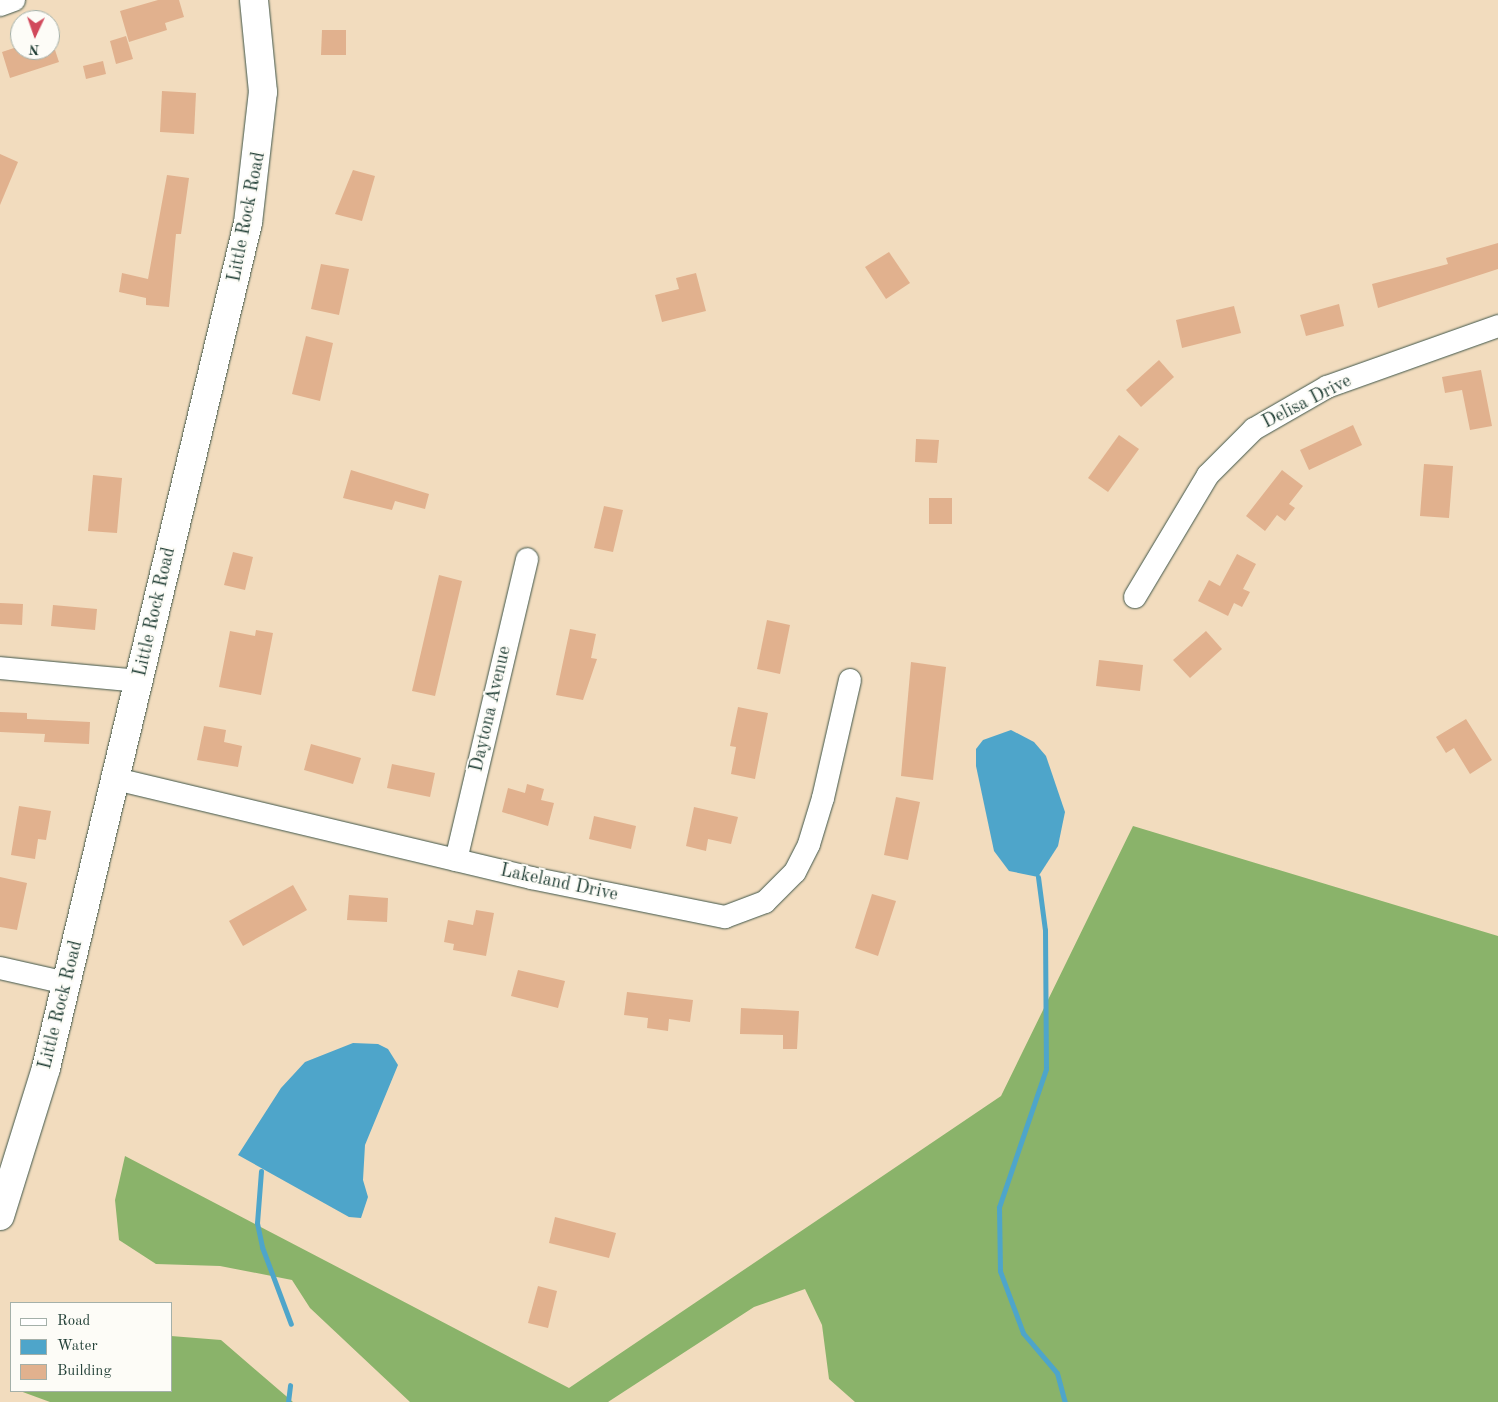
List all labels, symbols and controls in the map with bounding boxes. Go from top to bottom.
north arrow [10,10,60,60]
text: N [29,42,40,56]
street label: Little Rock Road [224,150,270,284]
street label: Delisa Drive [1259,370,1355,434]
street label: Little Rock Road [130,545,180,679]
street label: Daytona Avenue [466,644,516,774]
street label: Lakeland Drive [498,860,620,906]
street label: Little Rock Road [35,938,87,1072]
legend [10,1302,172,1392]
text: Road [57,1314,90,1329]
text: Water [57,1339,98,1354]
text: Building [57,1364,112,1379]

